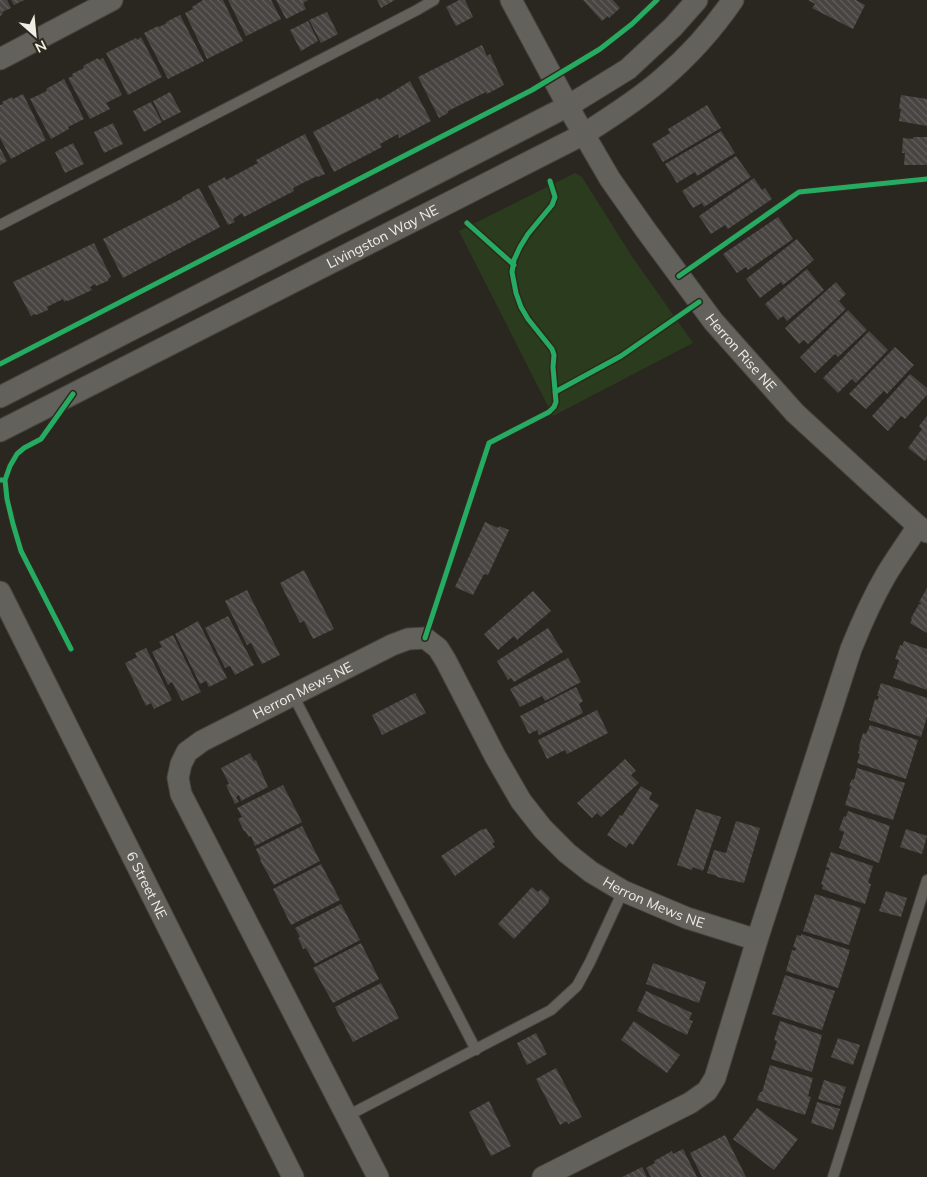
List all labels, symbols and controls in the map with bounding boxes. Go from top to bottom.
north arrow [10,10,60,60]
text: N [32,36,50,57]
street label: Livingston Way NE [324,201,441,272]
street label: Herron Rise NE [701,310,780,395]
street label: Herron Mews NE [250,658,355,723]
street label: 6 Street NE [122,849,171,922]
street label: Herron Mews NE [600,872,707,932]

